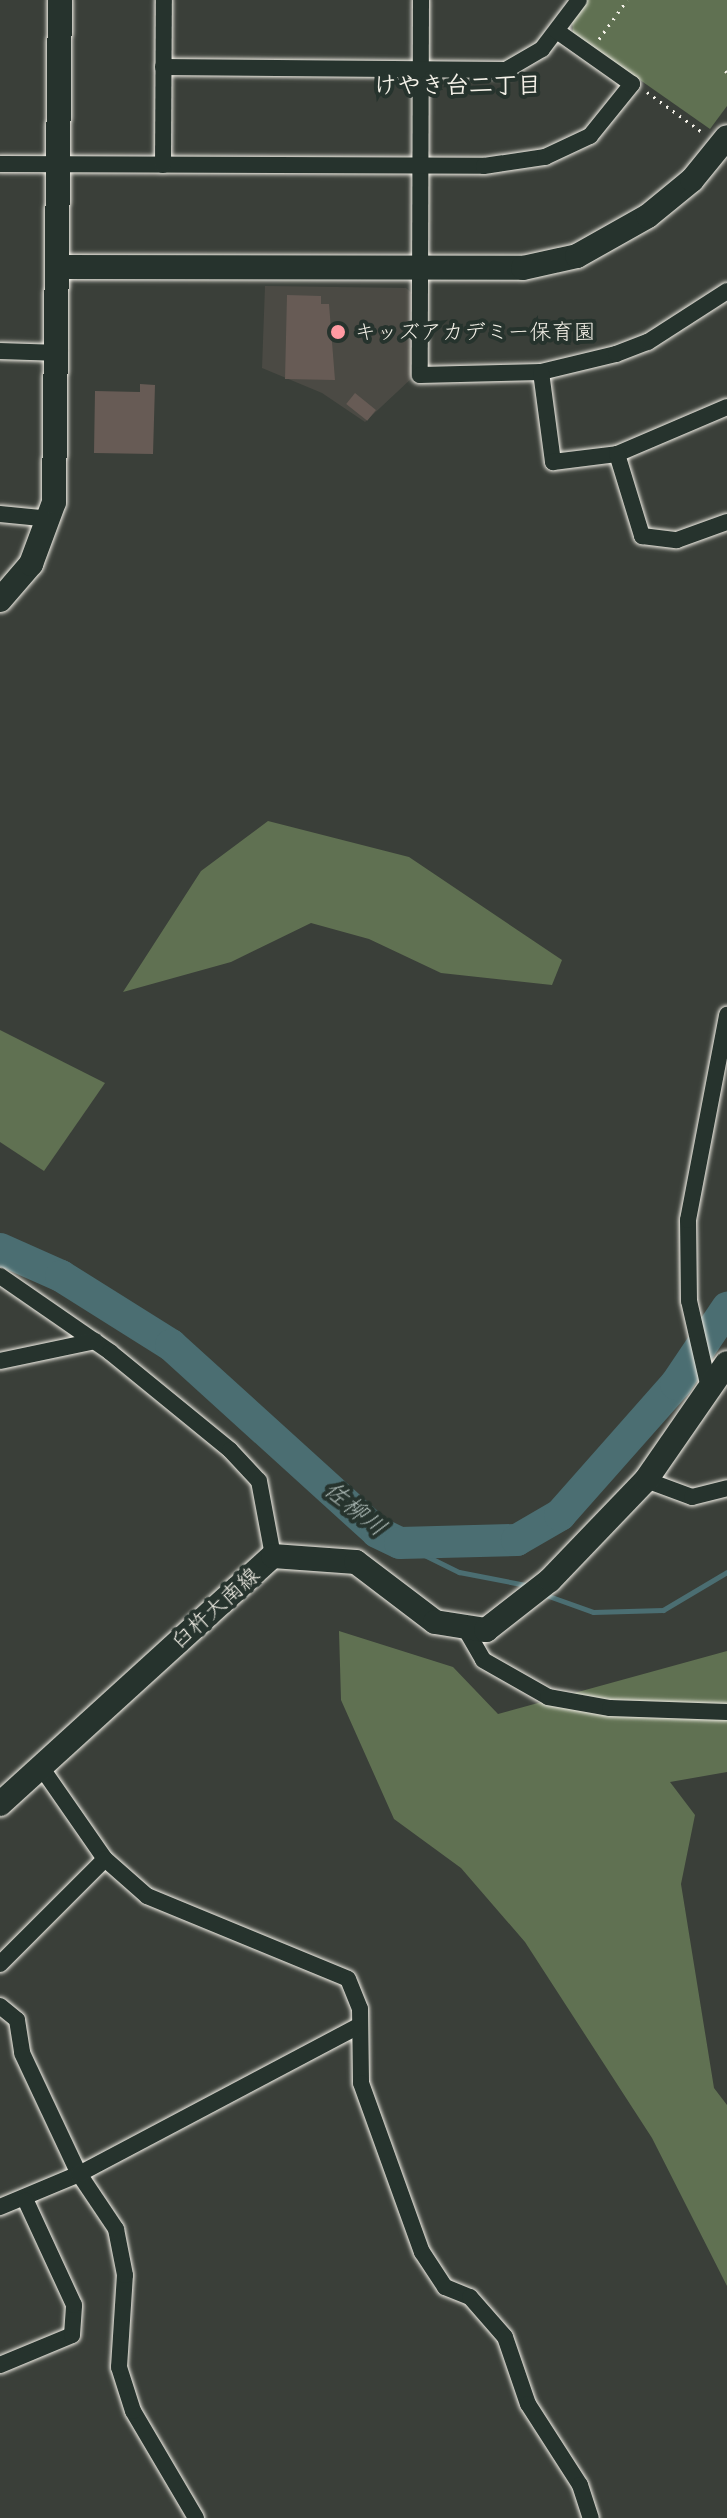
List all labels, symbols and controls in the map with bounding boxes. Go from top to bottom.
district label: けやき台二丁目 [373,72,541,100]
place label: キッズアカデミー保育園 [354,319,596,345]
marker: キッズアカデミー保育園 [329,323,347,341]
water label: 佐柳川 [318,1475,392,1543]
street label: 臼杵大南線 [165,1561,265,1655]

